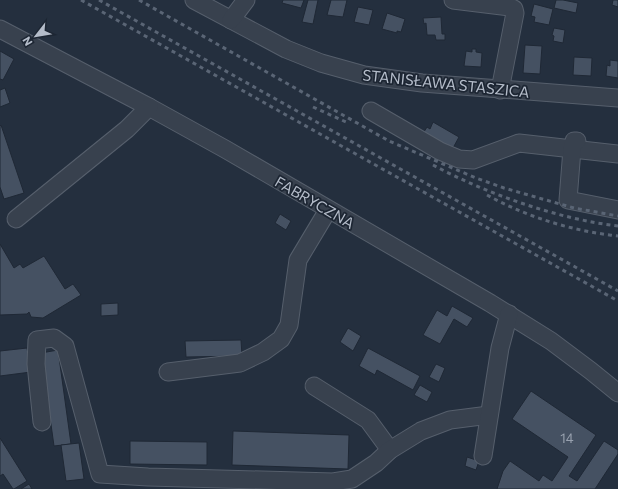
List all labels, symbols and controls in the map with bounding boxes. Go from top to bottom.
north arrow [16,16,56,56]
text: N [19,35,35,48]
street label: STANISŁAWA STASZICA [362,65,530,101]
street label: FABRYCZNA [272,172,358,232]
house number: 14 [560,430,574,446]

